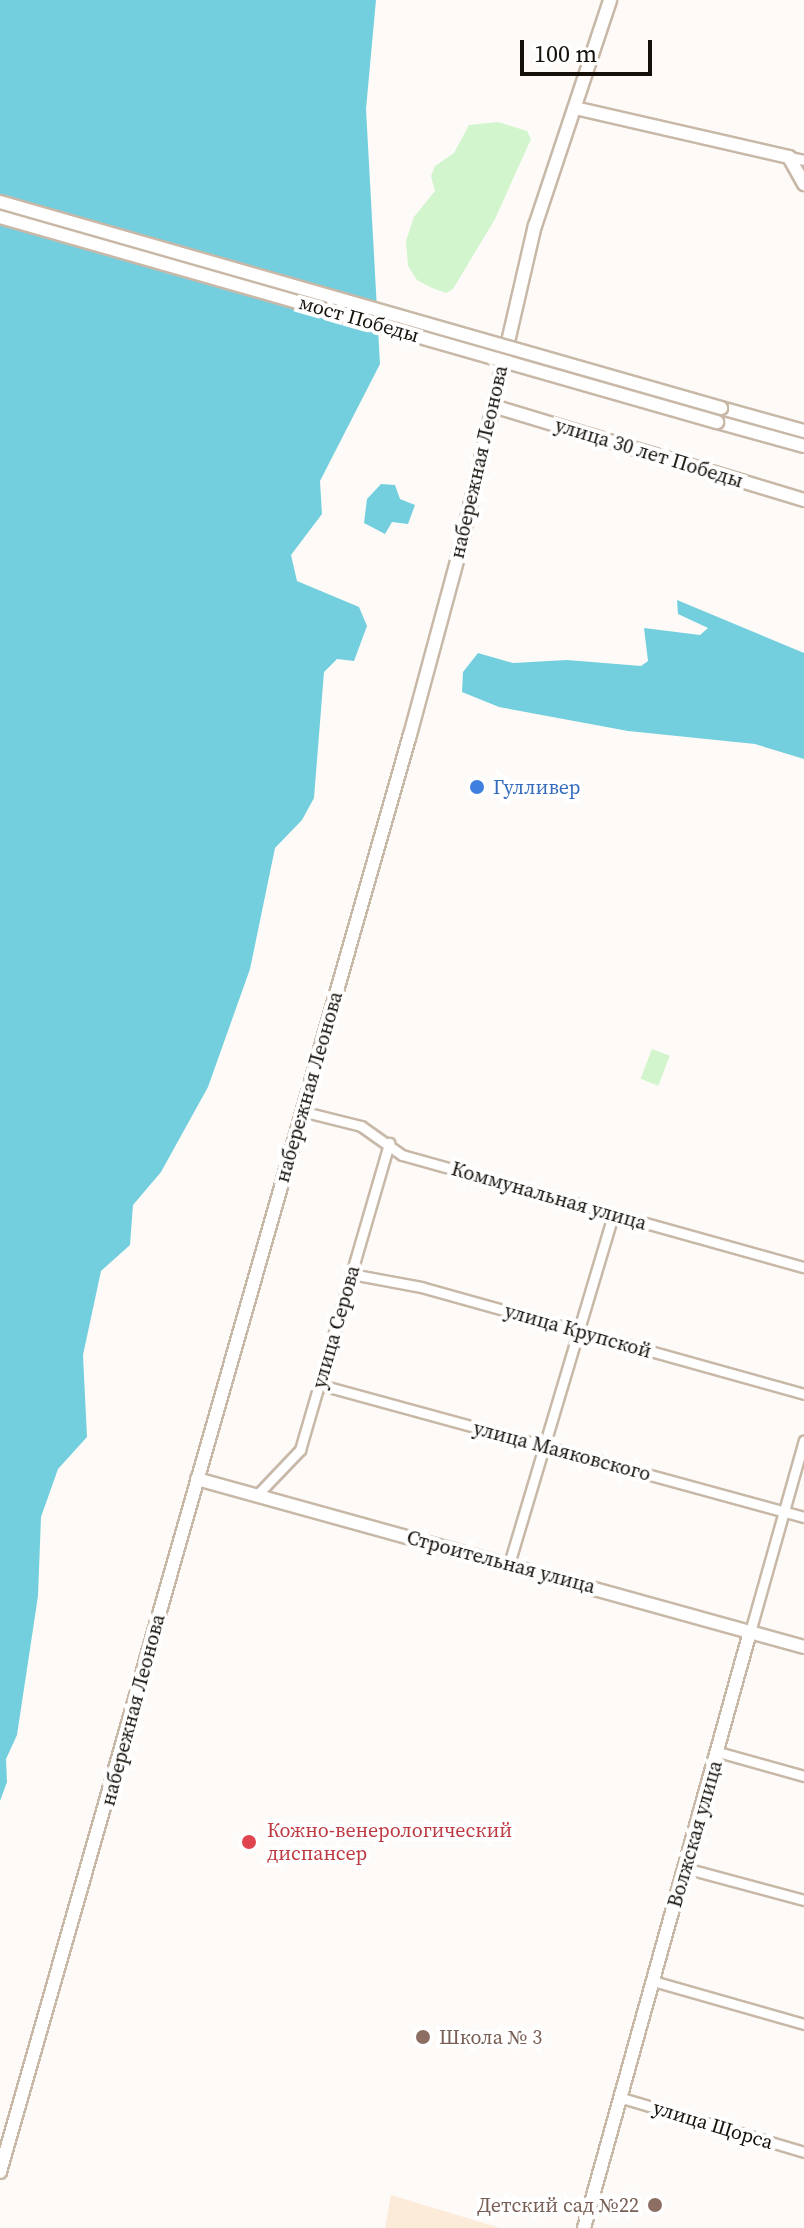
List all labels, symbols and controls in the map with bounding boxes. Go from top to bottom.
scale bar [524,24,656,74]
text: 100 m [534,37,597,70]
street label: мост Победы [296,290,422,348]
street label: набережная Леонова [445,363,513,561]
street label: улица 30 лет Победы [552,413,746,493]
place label: Гулливер [493,775,580,799]
marker: Гулливер [468,778,486,796]
street label: набережная Леонова [270,989,348,1185]
street label: Коммунальная улица [449,1157,649,1235]
street label: улица Серова [307,1263,365,1391]
street label: улица Крупской [502,1299,654,1363]
street label: улица Маяковского [471,1416,653,1486]
street label: Строительная улица [404,1525,598,1599]
street label: набережная Леонова [96,1612,170,1808]
street label: Волжская улица [663,1758,727,1910]
place label: Кожно-венерологический диспансер [267,1818,512,1865]
marker: Кожно-венерологический диспансер [238,1831,260,1853]
place label: Школа № 3 [439,2025,542,2049]
marker: Школа № 3 [414,2028,432,2046]
street label: улица Щорса [650,2095,776,2155]
place label: Детский сад №22 [477,2193,639,2217]
marker: Детский сад №22 [646,2196,664,2214]

